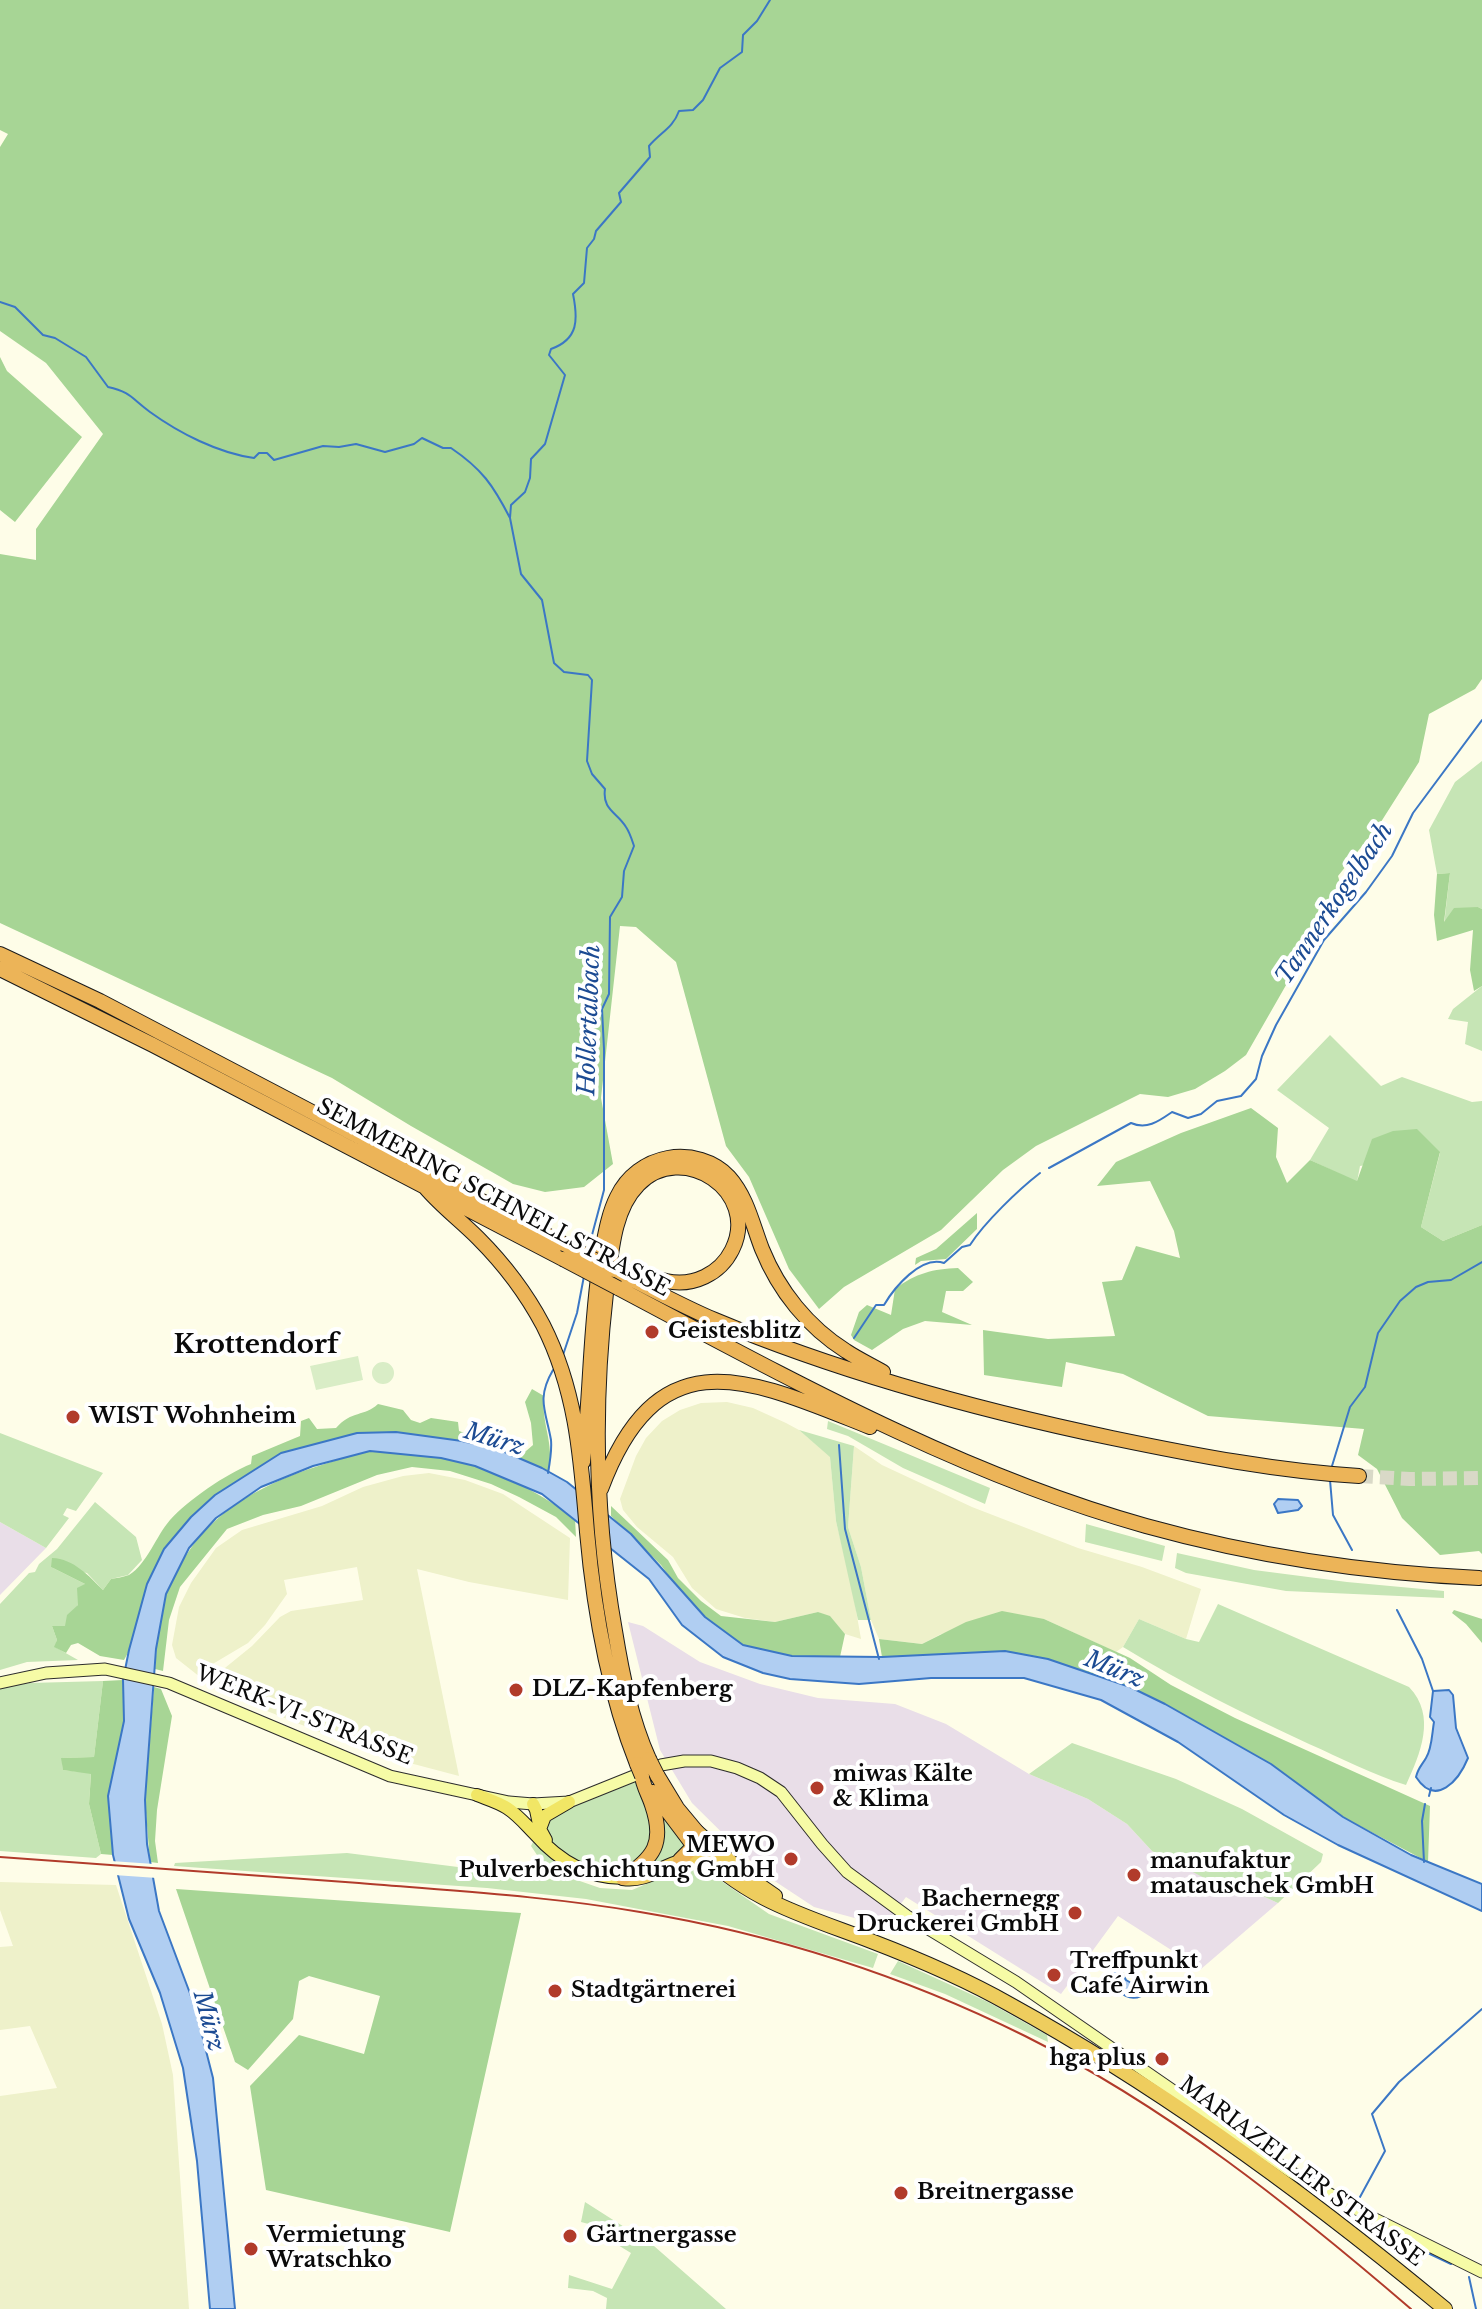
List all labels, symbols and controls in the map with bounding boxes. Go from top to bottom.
water label: Tannerkogelbach [1270,818,1400,990]
water label: Hollertalbach [573,944,607,1096]
street label: SEMMERING SCHNELLSTRASSE [312,1093,674,1303]
place label: Geistesblitz [668,1319,801,1345]
marker: Geistesblitz [643,1323,661,1341]
district label: Krottendorf [174,1330,338,1362]
place label: WIST Wohnheim [89,1404,296,1430]
marker: WIST Wohnheim [64,1408,82,1426]
water label: Mürz [460,1417,528,1463]
water label: Mürz [1080,1645,1148,1695]
street label: WERK-VI-STRASSE [192,1660,416,1772]
place label: DLZ-Kapfenberg [532,1677,732,1703]
marker: DLZ-Kapfenberg [507,1681,525,1699]
place label: miwas Kälte & Klima [833,1762,973,1814]
marker: miwas Kälte & Klima [808,1779,826,1797]
place label: MEWO Pulverbeschichtung GmbH [459,1833,775,1884]
place label: manufaktur matauschek GmbH [1150,1849,1374,1900]
marker: MEWO Pulverbeschichtung GmbH [782,1850,800,1868]
marker: manufaktur matauschek GmbH [1125,1866,1143,1884]
place label: Bachernegg Druckerei GmbH [857,1887,1059,1938]
marker: Bachernegg Druckerei GmbH [1066,1904,1084,1922]
place label: Treffpunkt Café Airwin [1070,1949,1209,2000]
marker: Treffpunkt Café Airwin [1045,1966,1063,1984]
place label: Stadtgärtnerei [571,1978,736,2004]
marker: Stadtgärtnerei [546,1982,564,2000]
water label: Mürz [186,1988,230,2054]
place label: hga plus [1049,2046,1146,2072]
marker: hga plus [1153,2050,1171,2068]
street label: MARIAZELLER STRASSE [1174,2071,1428,2273]
place label: Breitnergasse [917,2180,1074,2206]
marker: Breitnergasse [892,2184,910,2202]
place label: Vermietung Wratschko [267,2223,405,2274]
place label: Gärtnergasse [586,2223,737,2249]
marker: Gärtnergasse [561,2227,579,2245]
marker: Vermietung Wratschko [242,2240,260,2258]

